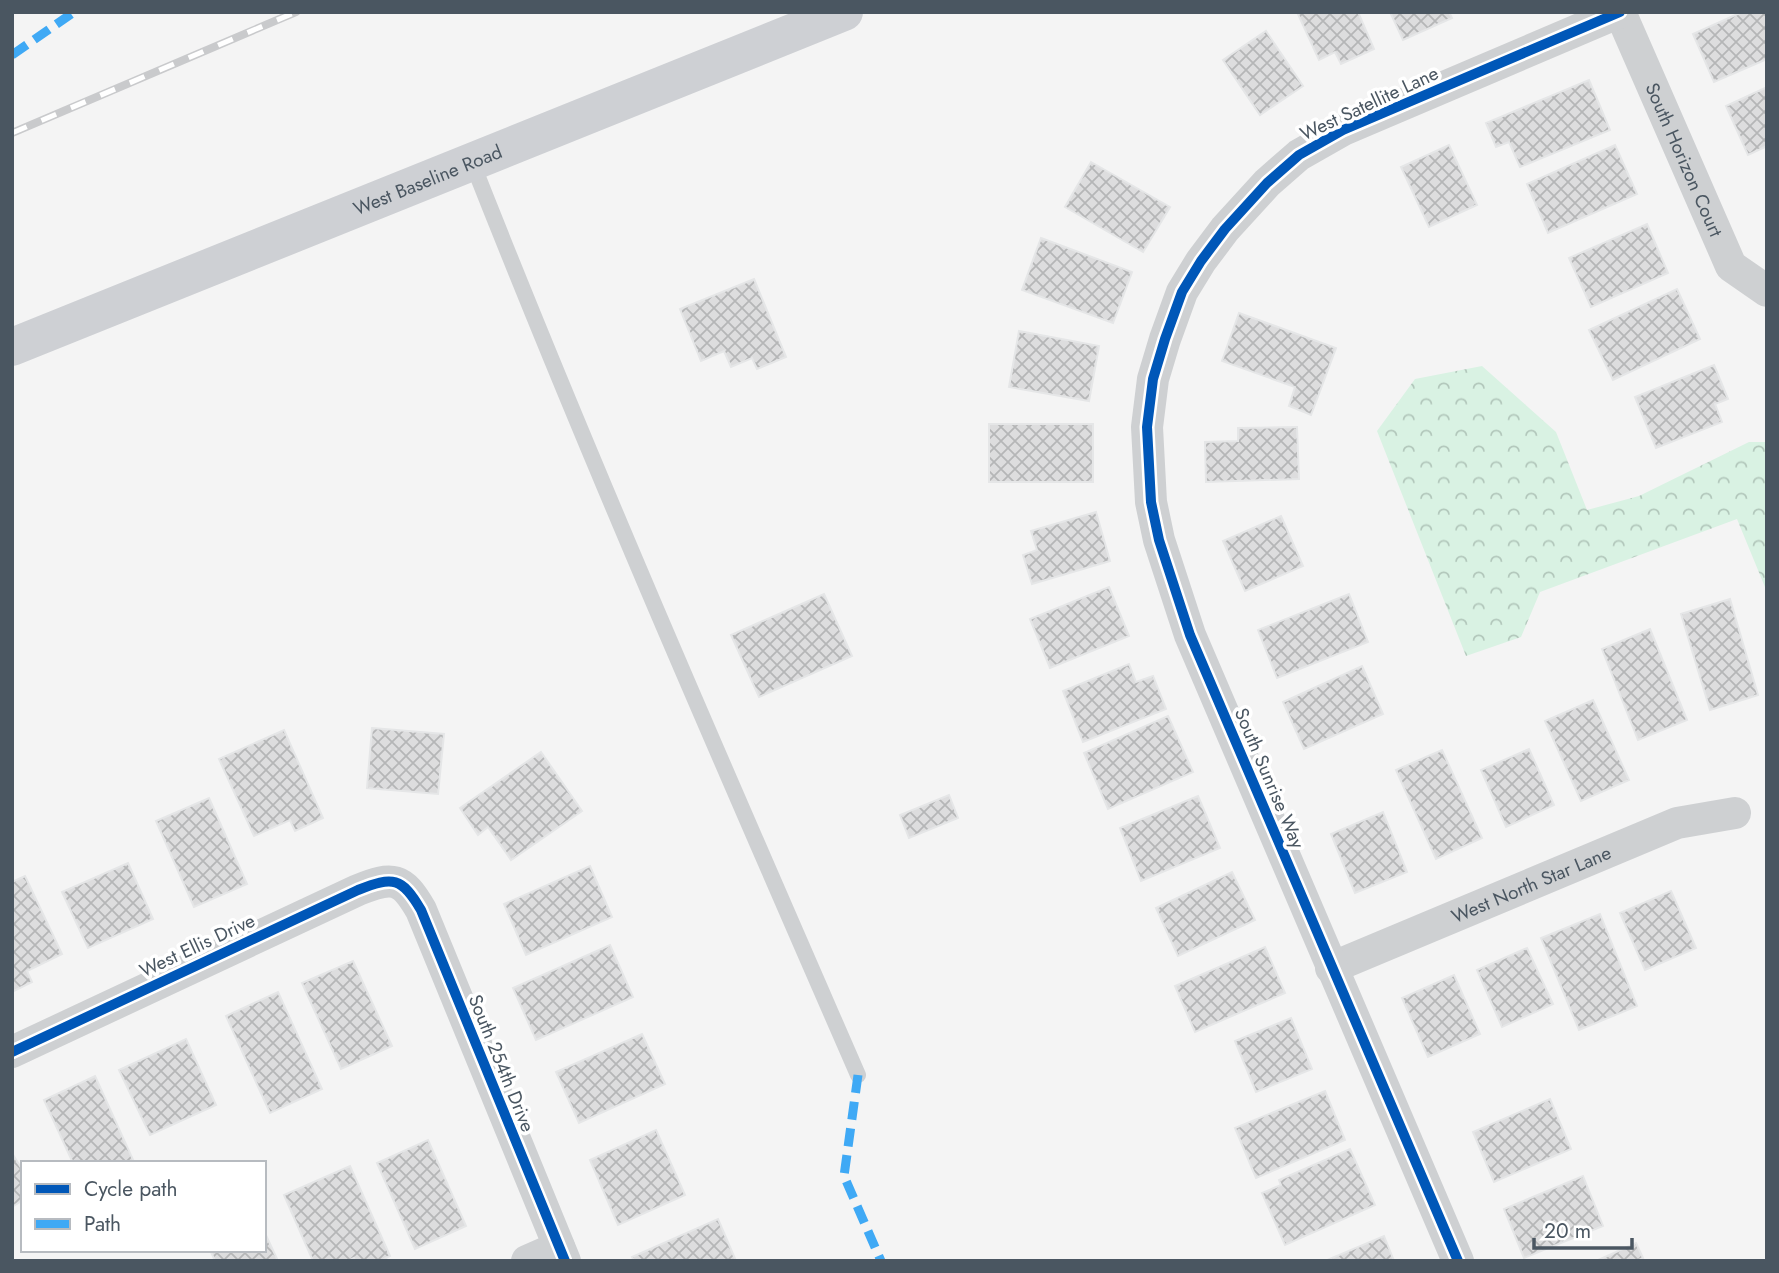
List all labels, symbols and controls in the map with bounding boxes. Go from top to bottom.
street label: West Satellite Lane [1296,59,1443,147]
street label: South Horizon Court [1639,79,1730,241]
street label: West Baseline Road [349,138,506,222]
street label: South Sunrise Way [1228,704,1312,853]
street label: West North Star Lane [1447,839,1615,930]
street label: West Ellis Drive [135,907,260,984]
street label: South 254th Drive [462,990,541,1136]
legend [21,1161,266,1252]
text: Cycle path [84,1174,177,1204]
scale bar [1534,1206,1632,1250]
text: Path [84,1209,121,1239]
text: 20 m [1544,1216,1591,1246]

